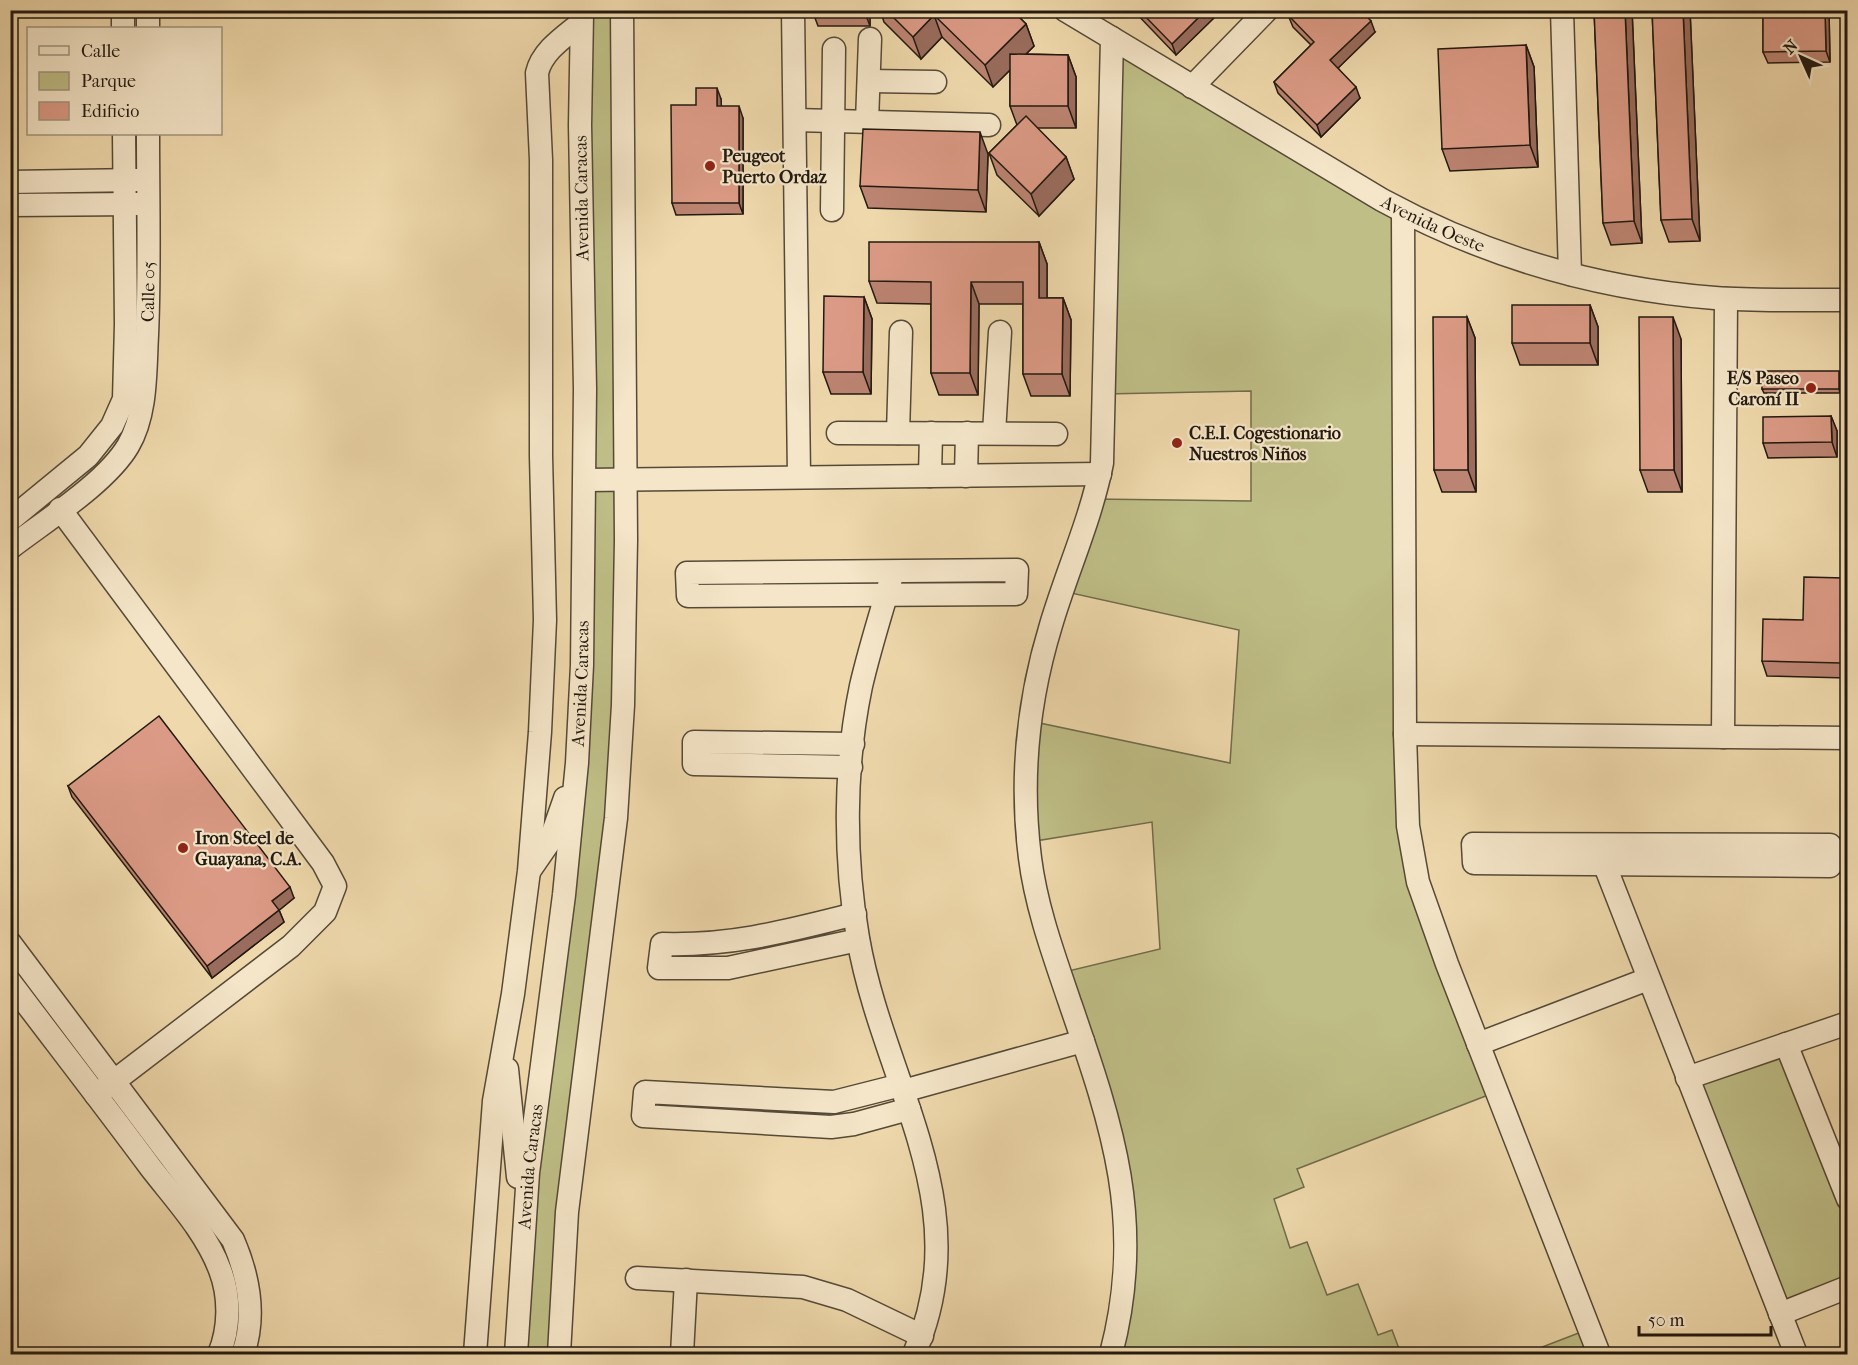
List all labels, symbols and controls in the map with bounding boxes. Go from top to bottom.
legend [27,27,222,135]
north arrow [1771,27,1831,87]
text: N [1780,35,1802,58]
text: Calle [81,41,120,62]
text: Parque [81,71,136,92]
text: Edificio [81,101,139,122]
street label: Avenida Caracas [570,135,594,262]
place label: Peugeot Puerto Ordaz [722,146,827,188]
marker: Peugeot Puerto Ordaz [703,159,717,173]
street label: Avenida Oeste [1377,191,1488,257]
street label: Calle 05 [137,261,159,322]
place label: E/S Paseo Caroní II [1727,368,1799,410]
marker: E/S Paseo Caroní II [1804,381,1818,395]
place label: C.E.I. Cogestionario Nuestros Niños [1189,423,1341,465]
marker: C.E.I. Cogestionario Nuestros Niños [1170,436,1184,450]
street label: Avenida Caracas [567,620,593,748]
place label: Iron Steel de Guayana, C.A. [195,828,302,870]
marker: Iron Steel de Guayana, C.A. [176,841,190,855]
street label: Avenida Caracas [514,1102,547,1231]
scale bar [1639,1299,1771,1337]
text: 50 m [1648,1310,1685,1331]

